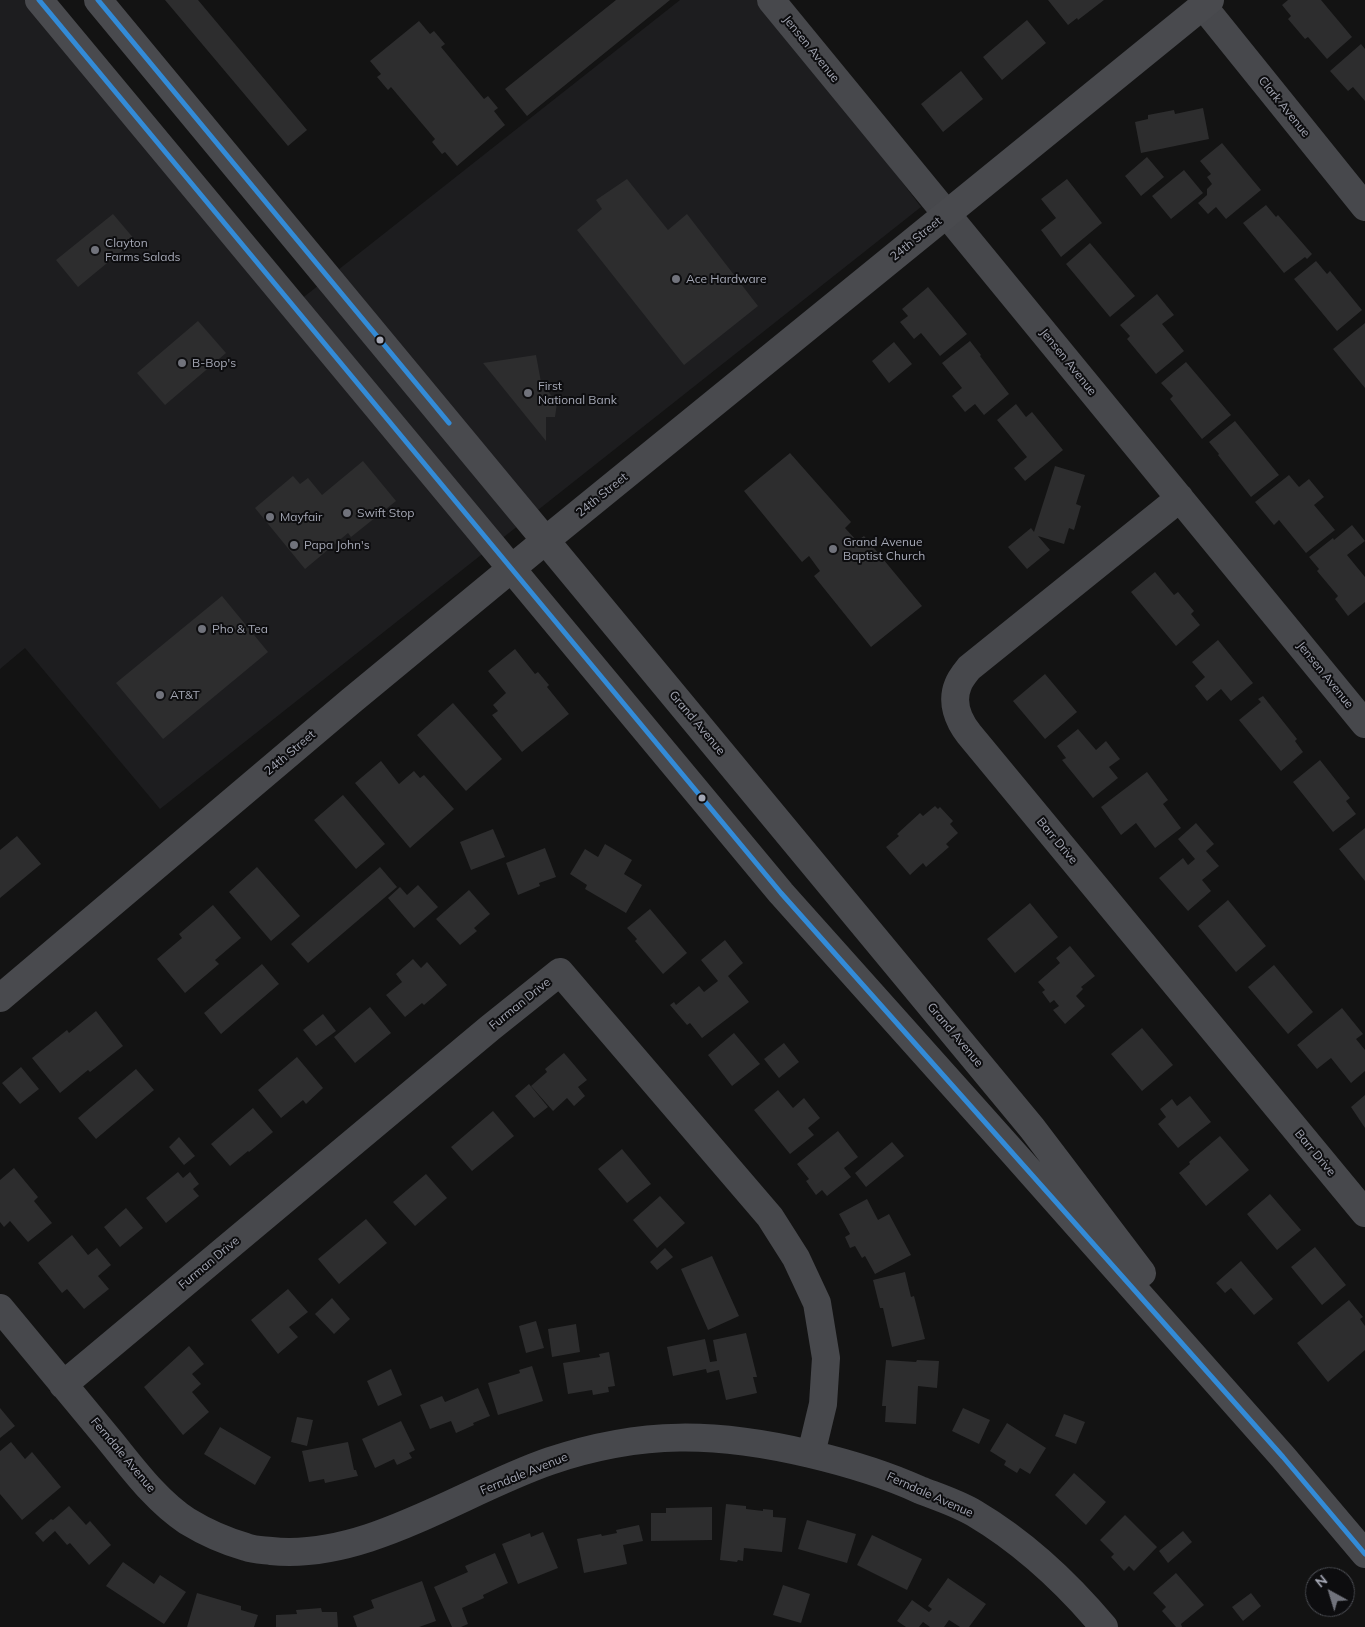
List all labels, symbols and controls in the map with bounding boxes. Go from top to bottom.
street label: Jensen Avenue [780,13,842,85]
street label: Clark Avenue [1255,74,1313,140]
street label: 24th Street [887,214,945,264]
place label: Clayton Farms Salads [105,236,181,264]
marker: Clayton Farms Salads [89,244,101,256]
place label: Ace Hardware [686,272,766,286]
marker: Ace Hardware [670,273,682,285]
street label: Jensen Avenue [1037,326,1099,398]
unlabelled marker [375,335,385,345]
place label: B-Bop's [192,356,236,370]
marker: B-Bop's [176,357,188,369]
place label: First National Bank [538,379,617,407]
marker: First National Bank [522,387,534,399]
street label: 24th Street [573,470,631,520]
place label: Swift Stop [357,506,414,520]
marker: Swift Stop [341,507,353,519]
place label: Mayfair [280,510,322,524]
marker: Mayfair [264,511,276,523]
place label: Grand Avenue Baptist Church [843,535,925,563]
place label: Papa John's [304,538,370,552]
marker: Papa John's [288,539,300,551]
marker: Grand Avenue Baptist Church [827,543,839,555]
place label: Pho & Tea [212,622,268,636]
marker: Pho & Tea [196,623,208,635]
street label: Jensen Avenue [1294,639,1356,711]
place label: AT&T [170,688,200,702]
street label: Grand Avenue [666,688,728,758]
marker: AT&T [154,689,166,701]
street label: 24th Street [262,728,318,778]
unlabelled marker [697,793,707,803]
street label: Barr Drive [1033,815,1081,867]
street label: Furman Drive [486,975,554,1033]
street label: Grand Avenue [924,1000,986,1070]
street label: Barr Drive [1291,1127,1339,1179]
street label: Furman Drive [176,1233,242,1293]
street label: Ferndale Avenue [88,1415,158,1495]
street label: Ferndale Avenue [478,1450,570,1498]
street label: Ferndale Avenue [885,1469,975,1521]
north arrow [1305,1567,1355,1617]
text: N [1311,1571,1331,1591]

